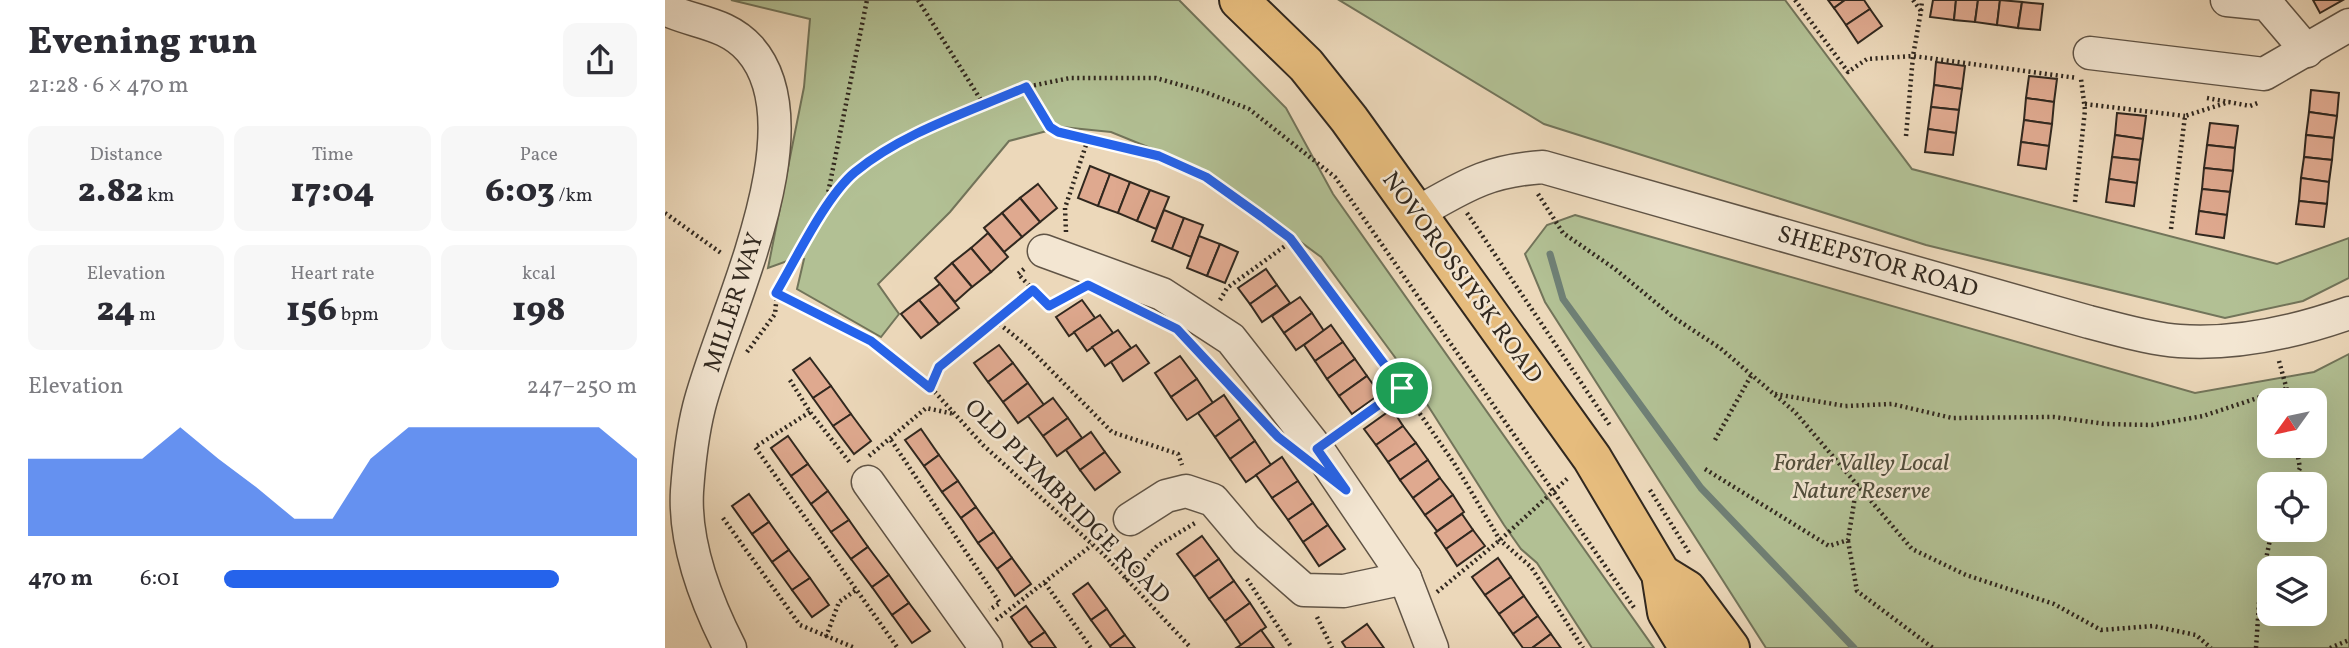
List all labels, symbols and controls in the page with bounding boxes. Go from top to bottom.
text: Evening run [28,17,258,70]
button: share [563,23,637,97]
text: 21:28 · 6 × 470 m [28,70,189,102]
text: Distance [90,142,163,168]
text: Time [312,142,353,168]
text: Pace [520,142,558,168]
street label: NOVOROSSIYSK ROAD [1373,165,1550,391]
text: 2.82 [78,168,143,216]
text: 17:04 [290,168,375,216]
text: 6:03 [485,168,555,216]
text: km [143,183,174,209]
text: /km [555,183,593,209]
street label: SHEEPSTOR ROAD [1773,218,1982,308]
street label: MILLER WAY [696,229,773,377]
text: Elevation [87,261,166,287]
text: Heart rate [291,261,374,287]
text: kcal [522,261,556,287]
text: 24 [96,287,135,335]
text: 156 [286,287,337,335]
text: 198 [512,287,566,335]
text: m [135,302,156,328]
text: bpm [337,302,379,328]
pin [1372,358,1432,418]
icon: arrive [1383,369,1421,407]
text: Elevation [28,371,124,403]
text: 247–250 m [527,371,637,403]
north arrow [2257,388,2327,458]
map controls [2257,388,2327,626]
street label: OLD PLYMBRIDGE ROAD [956,392,1177,613]
park label: Forder Valley Local Nature Reserve [1773,447,1949,509]
button: locate [2257,472,2327,542]
button: layers [2257,556,2327,626]
text: 470 m [28,563,93,595]
text: 6:01 [140,563,180,595]

